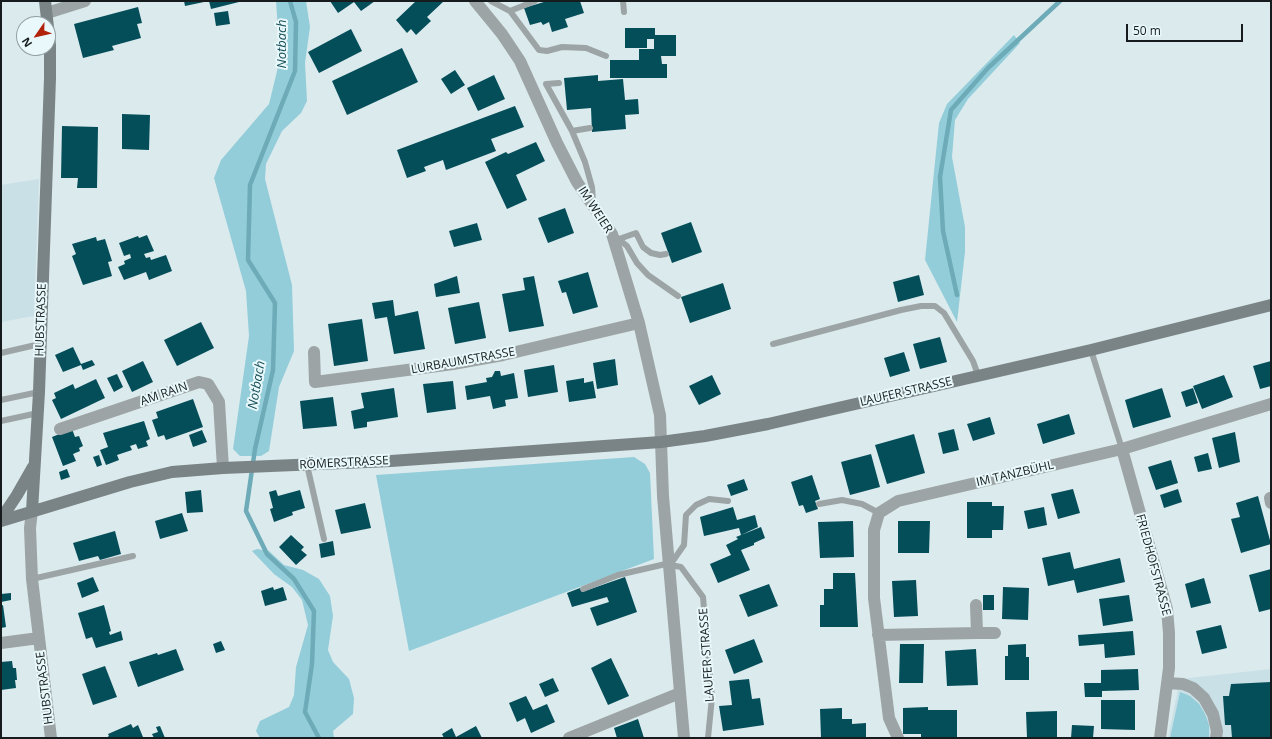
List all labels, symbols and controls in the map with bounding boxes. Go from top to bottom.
north arrow [16,16,56,56]
scale bar [1128,16,1245,42]
water label: Notbach [274,20,290,68]
text: 50 m [1133,22,1161,39]
text: N [18,35,35,50]
street label: IM WEIER [575,184,615,236]
street label: HUBSTRASSE [33,283,49,357]
street label: LURBAUMSTRASSE [410,345,516,377]
water label: Notbach [245,360,269,410]
street label: LAUFER STRASSE [859,374,953,410]
street label: AM RAIN [139,379,189,409]
street label: RÖMERSTRASSE [299,453,389,473]
street label: IM TANZBÜHL [975,458,1055,490]
street label: FRIEDHOFSTRASSE [1132,513,1174,617]
street label: LAUFER STRASSE [697,608,717,702]
street label: HUBSTRASSE [33,651,57,725]

